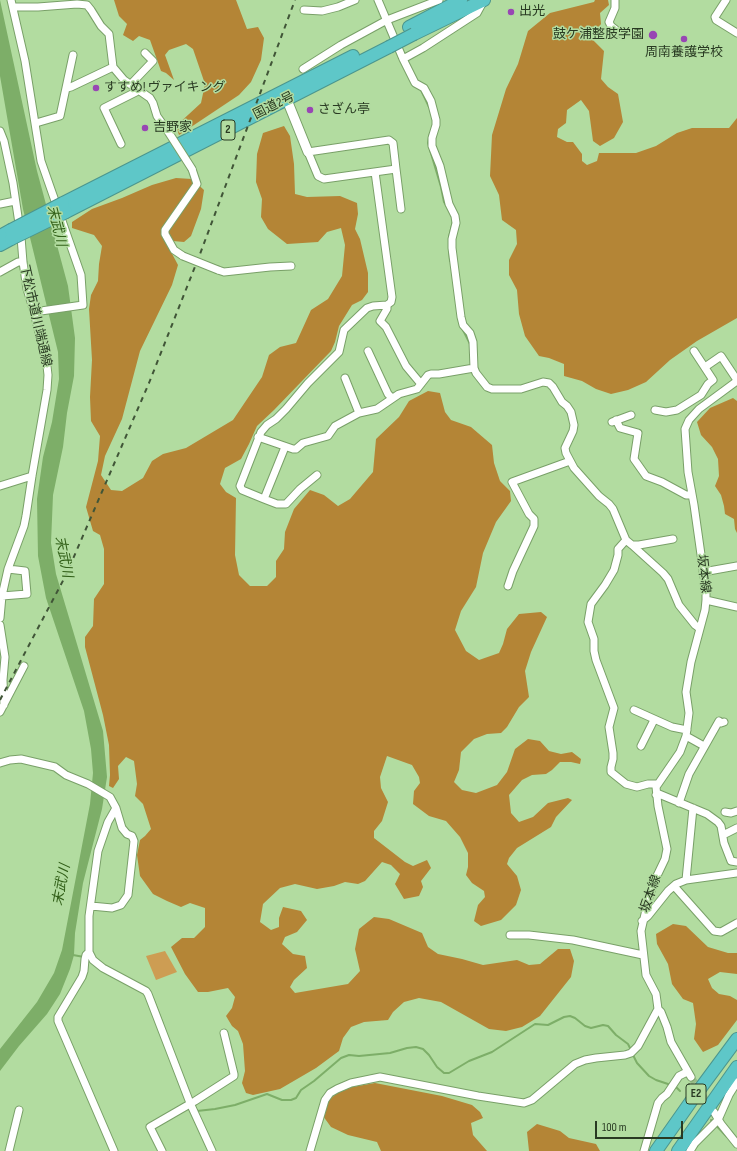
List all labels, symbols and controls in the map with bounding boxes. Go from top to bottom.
place label: 出光 [519,4,545,20]
marker: 出光 [506,7,516,17]
place label: 鼓ケ浦整肢学園 [553,27,644,43]
marker: 鼓ケ浦整肢学園 [647,29,659,41]
marker: 周南養護学校 [679,34,689,44]
place label: 周南養護学校 [645,45,723,61]
place label: すすめ! ヴァイキング [104,80,226,96]
marker: すすめ! ヴァイキング [91,83,101,93]
street label: 国道2号 [251,89,297,123]
place label: さざん亭 [318,102,370,118]
marker: さざん亭 [305,105,315,115]
place label: 吉野家 [153,120,192,136]
road number: 2 [221,120,235,140]
marker: 吉野家 [140,123,150,133]
water label: 末武川 [43,204,69,248]
street label: 下松市道川端通線 [16,264,54,368]
water label: 末武川 [51,535,75,579]
street label: 坂本線 [693,554,713,594]
water label: 末武川 [50,863,74,907]
street label: 坂本線 [637,873,665,915]
road number: E2 [686,1084,706,1104]
scale bar [597,1113,685,1139]
text: 100 m [602,1120,627,1135]

